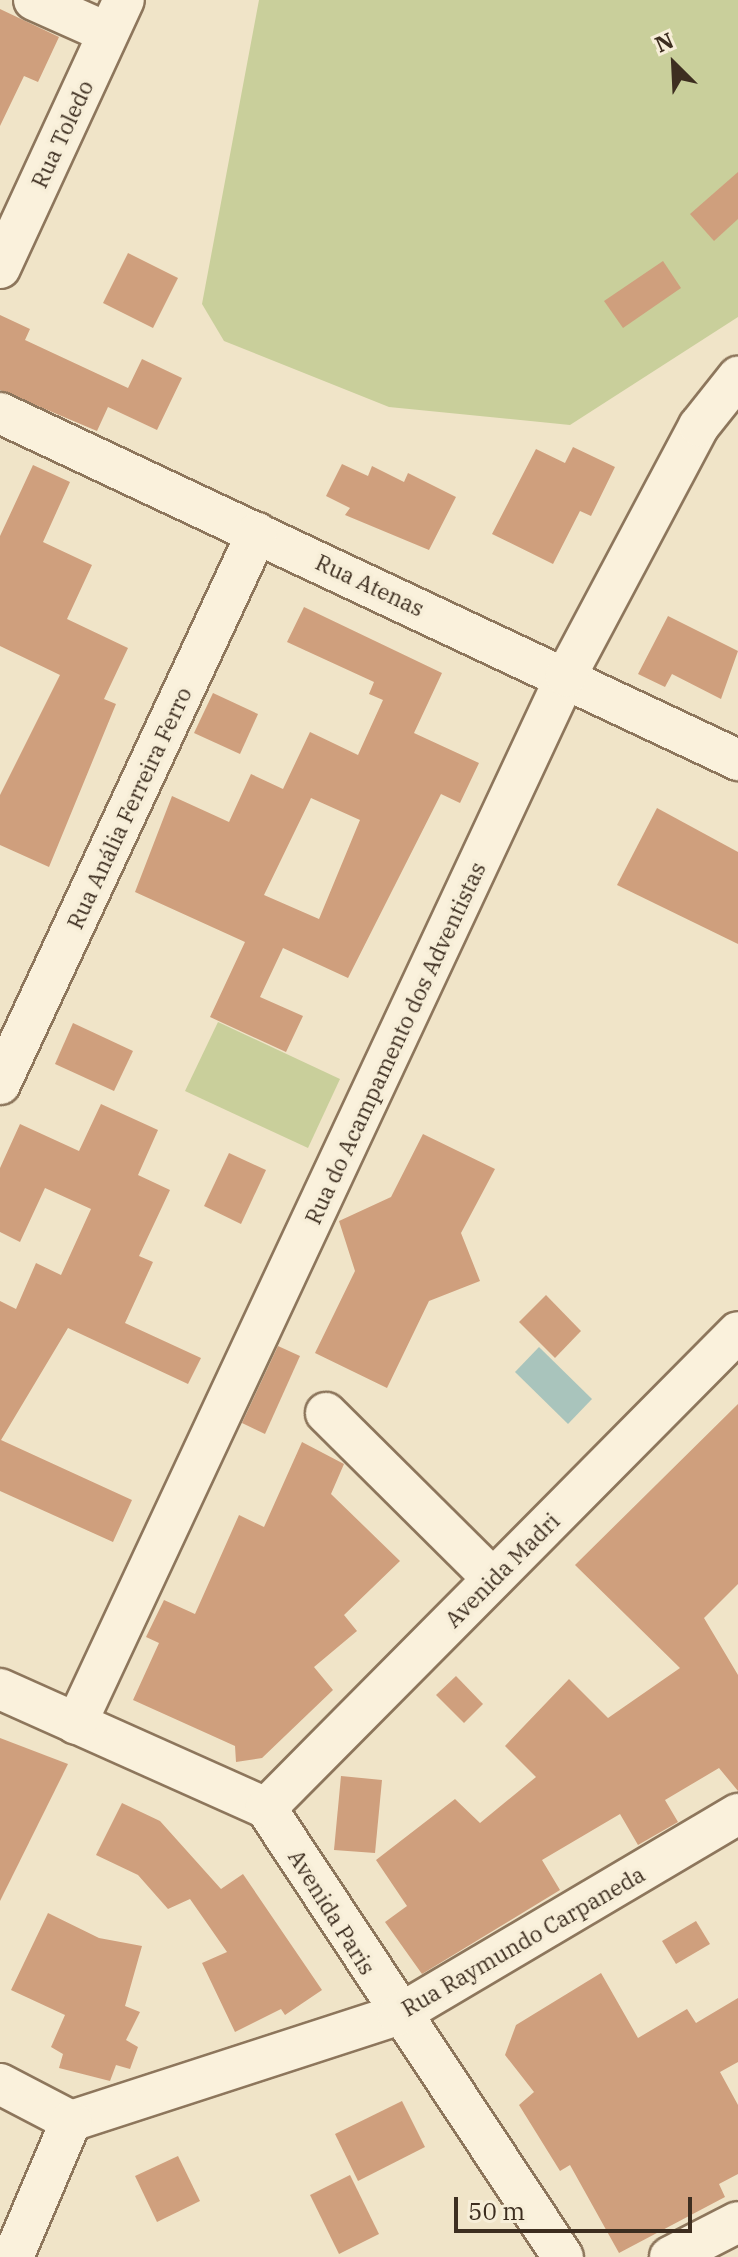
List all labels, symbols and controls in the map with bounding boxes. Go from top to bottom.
north arrow [634,24,714,104]
text: N [650,25,678,58]
street label: Rua Toledo [26,76,98,192]
street label: Rua Atenas [312,548,428,622]
street label: Rua Anália Ferreira Ferro [61,683,197,933]
street label: Rua do Acampamento dos Adventistas [299,858,491,1228]
street label: Avenida Madri [439,1507,565,1633]
street label: Avenida Paris [283,1845,381,1979]
street label: Rua Raymundo Carpaneda [397,1861,649,2021]
scale bar [458,2181,696,2231]
text: 50 m [468,2195,525,2227]

